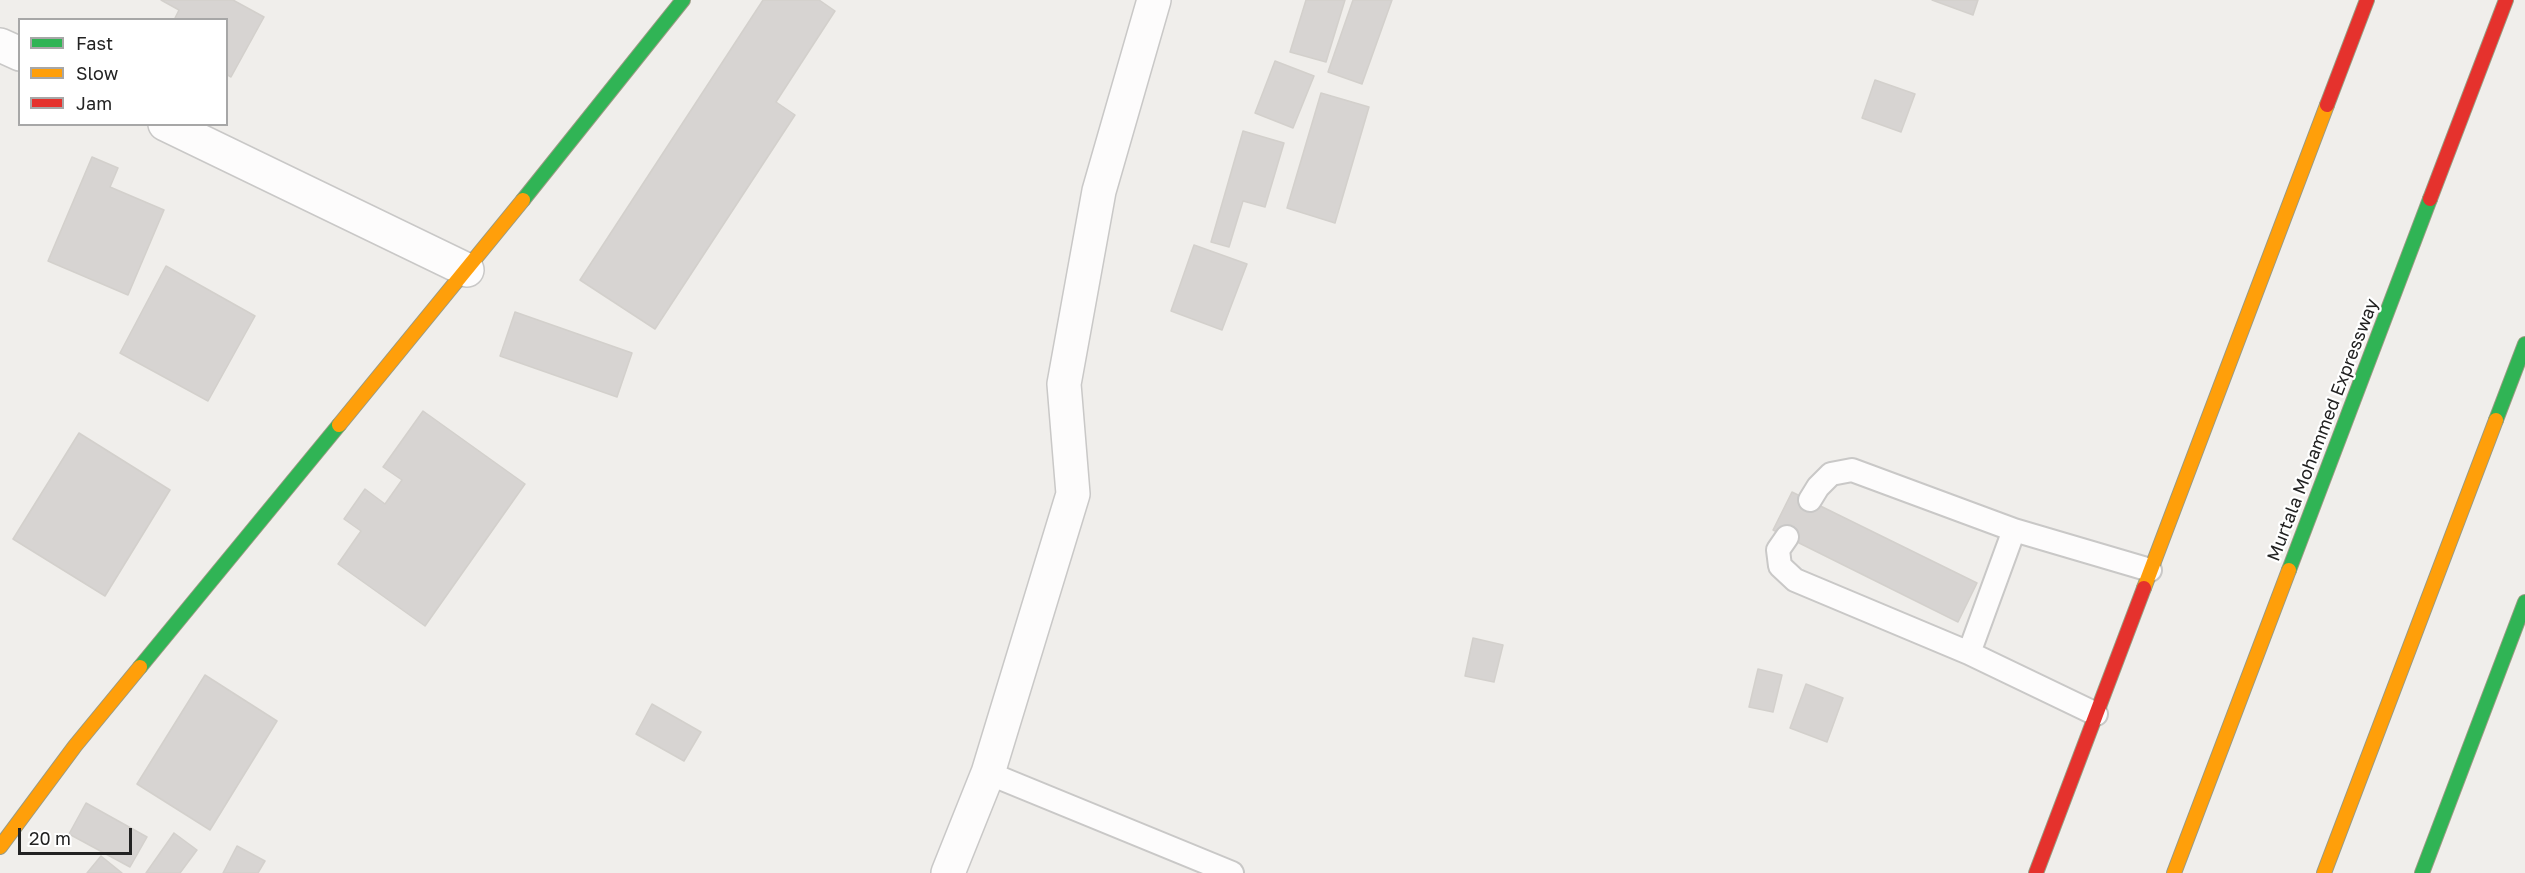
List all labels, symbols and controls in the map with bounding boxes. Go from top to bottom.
legend [18,18,228,126]
text: Fast [76,32,113,54]
text: Slow [76,62,118,84]
text: Jam [76,92,112,114]
street label: Murtala Mohammed Expressway [2263,296,2383,564]
scale bar [21,816,135,854]
text: 20 m [29,827,71,849]

